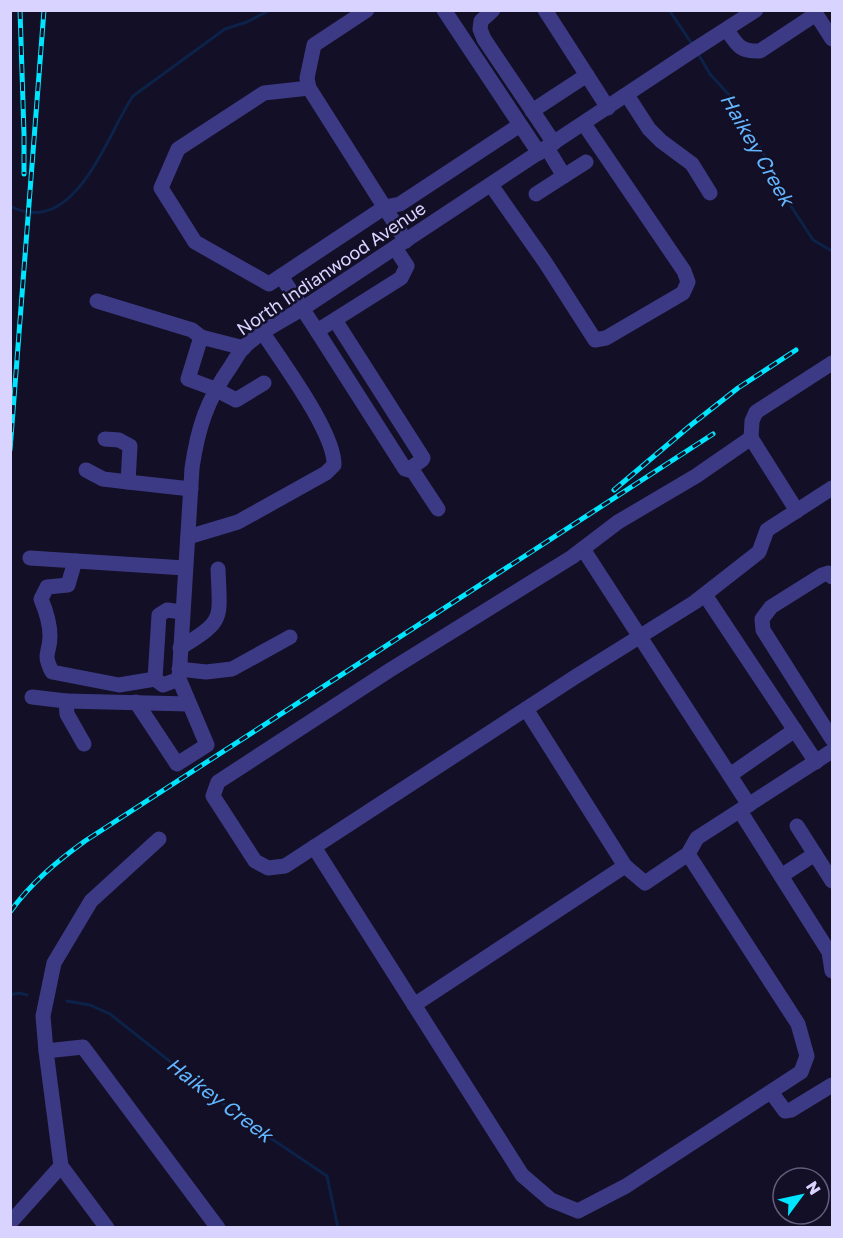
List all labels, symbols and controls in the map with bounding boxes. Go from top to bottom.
water label: Haikey Creek [715,88,801,212]
street label: North Indianwood Avenue [232,196,430,340]
water label: Haikey Creek [162,1052,280,1149]
north arrow [771,1166,831,1226]
text: N [802,1177,825,1198]

